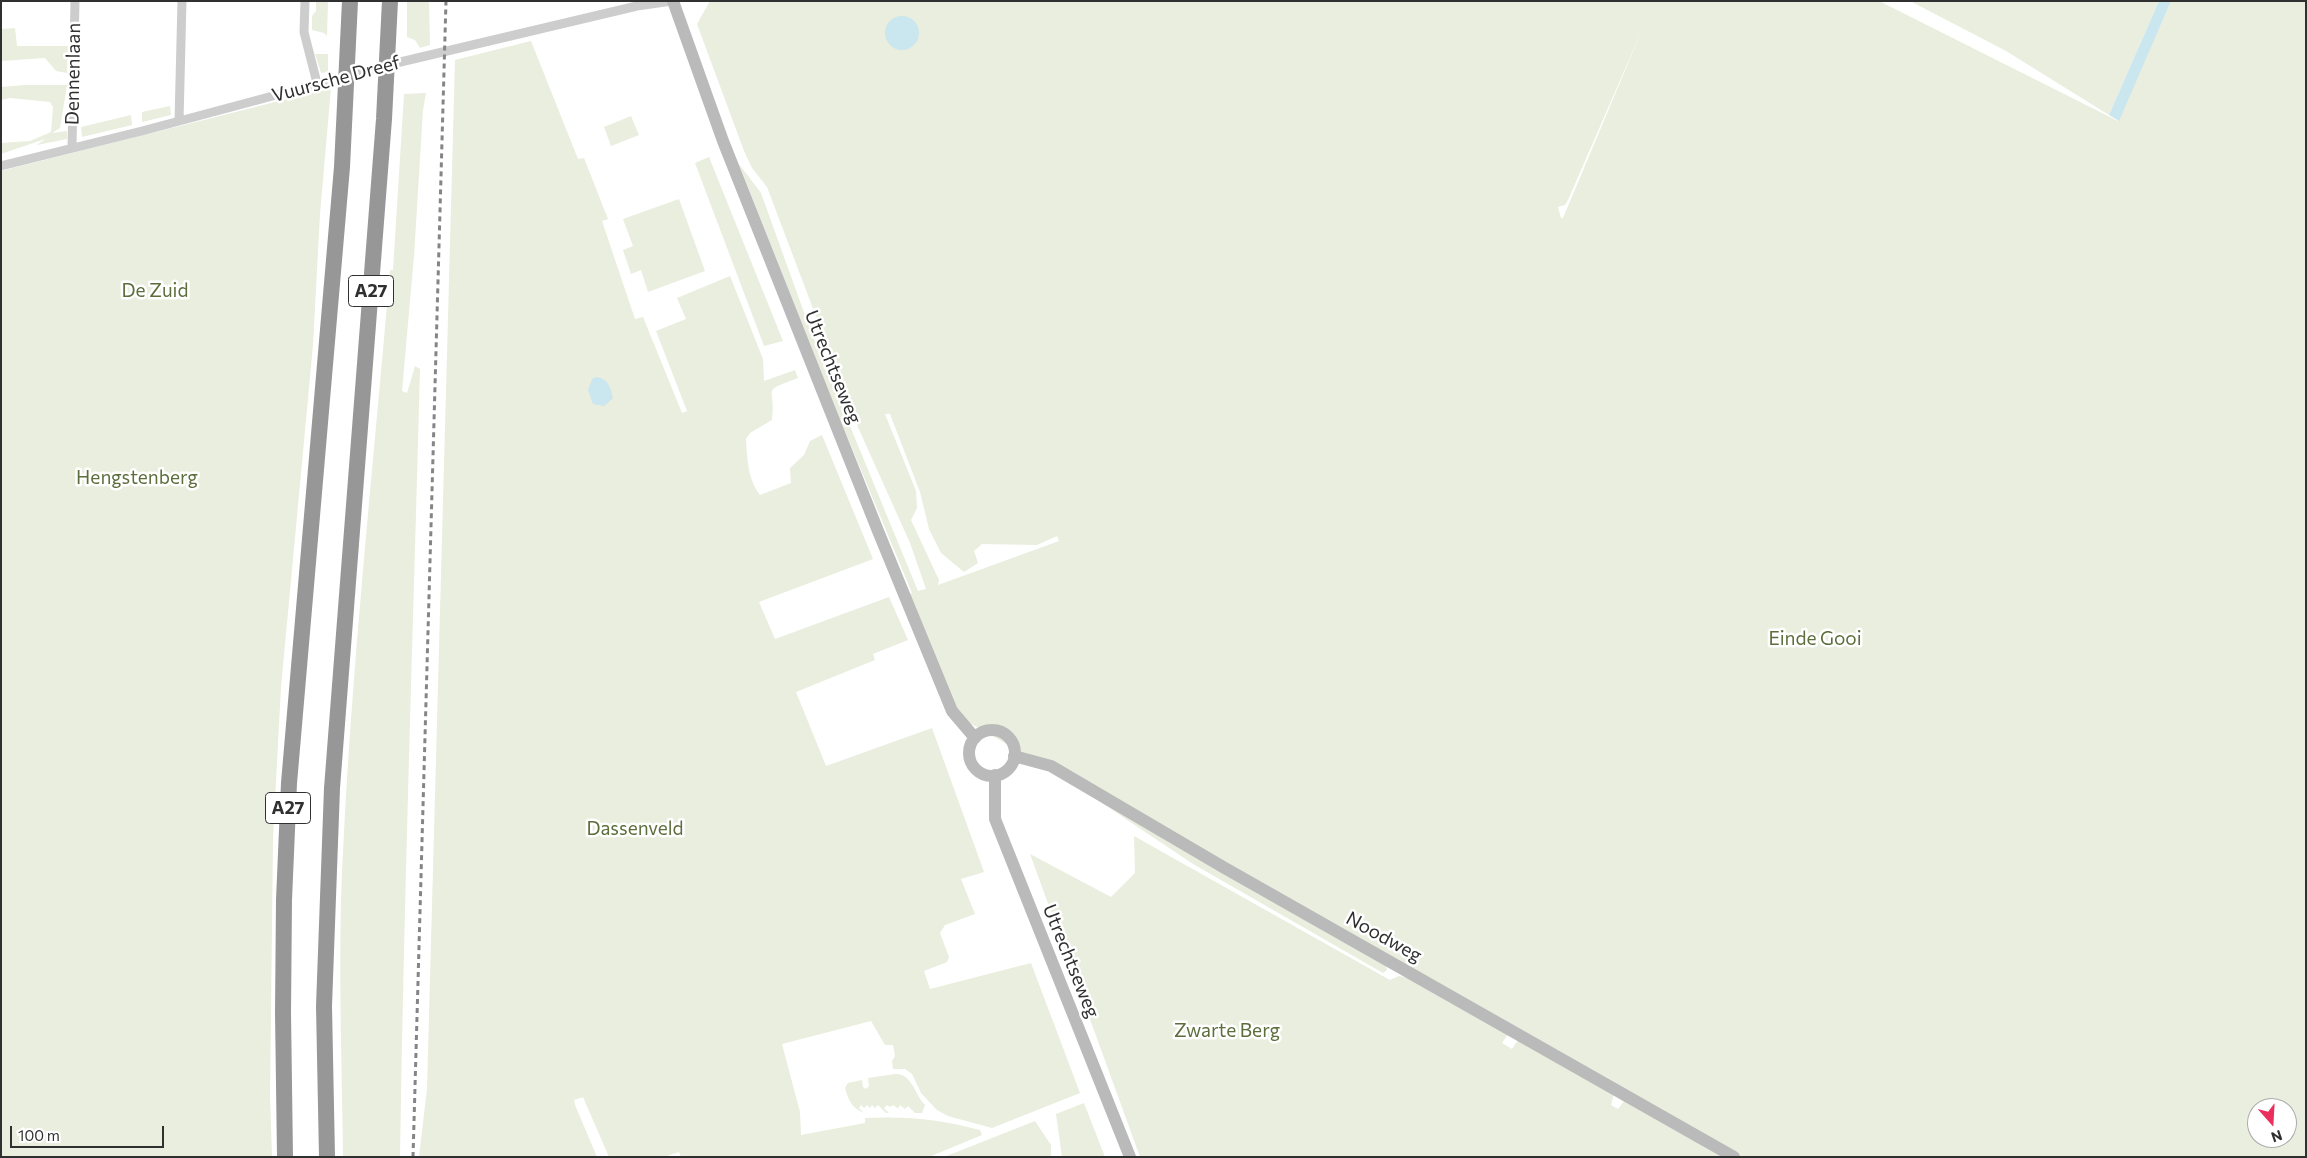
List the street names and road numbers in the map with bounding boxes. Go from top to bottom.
street label: Dennenlaan [61,23,85,125]
street label: Vuursche Dreef [269,51,403,107]
road number: A27 [348,276,394,306]
street label: Utrechtseweg [800,307,866,427]
road number: A27 [266,792,310,824]
street label: Utrechtseweg [1038,901,1104,1021]
street label: Noodweg [1342,907,1426,967]

